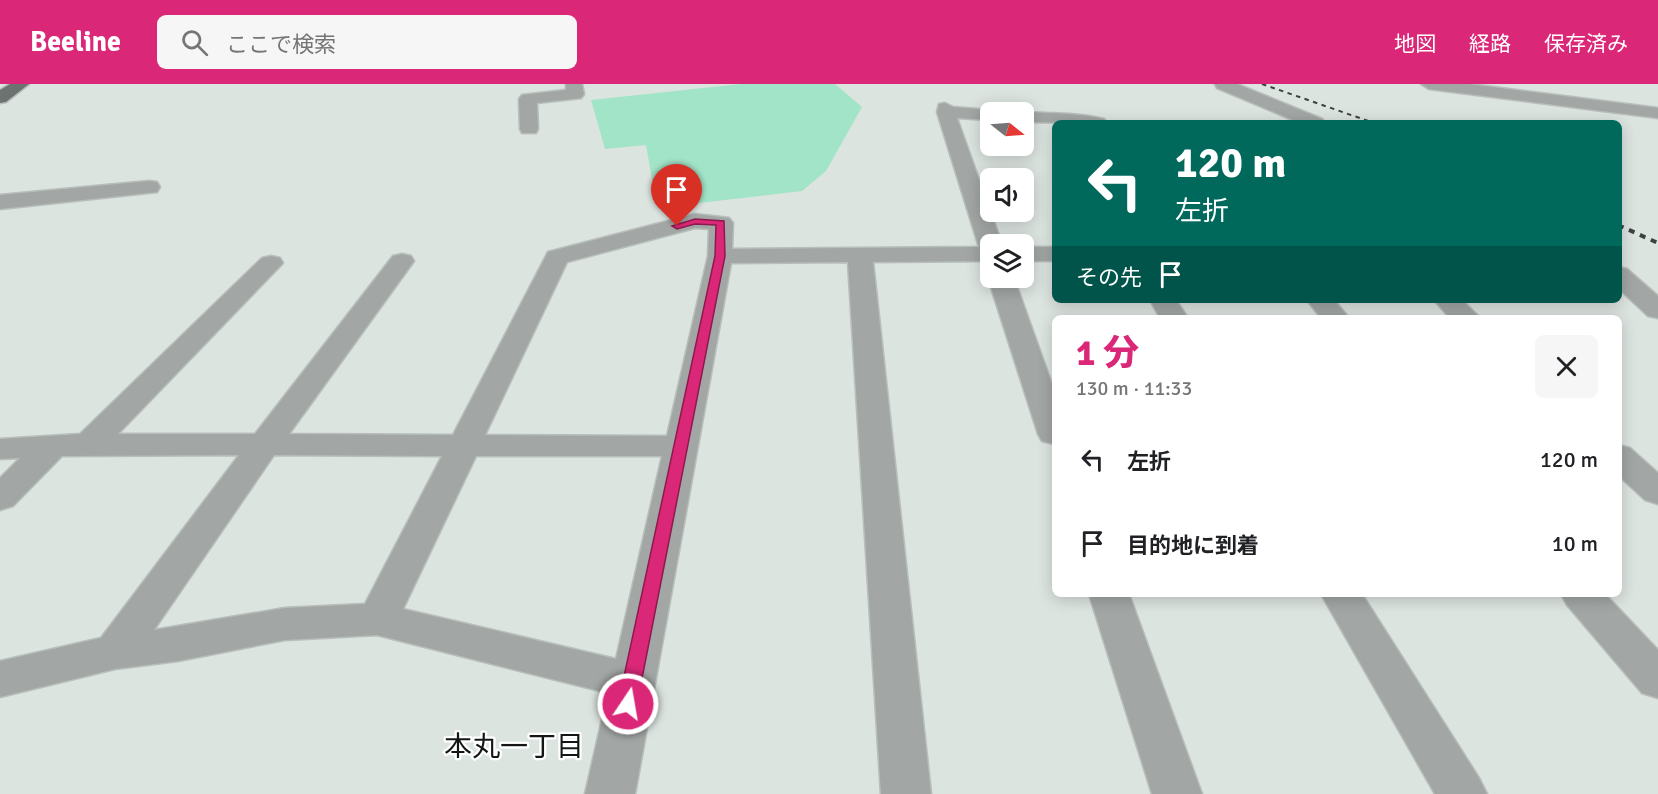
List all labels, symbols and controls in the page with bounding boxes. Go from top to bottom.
search box [157,15,577,69]
text: Beeline [30,25,121,59]
icon: search [178,26,211,59]
text: ここで検索 [226,31,336,58]
text: 地図 [1394,31,1436,57]
text: 経路 [1469,31,1511,57]
text: 保存済み [1544,31,1628,57]
north arrow [980,102,1034,156]
map controls [980,102,1034,288]
text: 120 m [1175,138,1286,189]
icon: left [1076,144,1154,222]
pin [651,164,702,226]
button: sound [980,168,1034,222]
icon: arrive [660,173,693,206]
text: 左折 [1175,195,1229,228]
button: layers [980,234,1034,288]
icon: arrive [1154,258,1187,291]
text: その先 [1076,264,1142,291]
text: 1 分 [1076,331,1139,376]
button: close [1535,335,1598,398]
text: 130 m · 11:33 [1076,376,1192,401]
icon: left [1076,443,1109,476]
text: 120 m [1540,446,1598,473]
text: 左折 [1127,448,1171,475]
icon: arrive [1076,527,1109,560]
text: 10 m [1552,530,1598,557]
text: 目的地に到着 [1127,532,1259,559]
position arrow [596,672,660,736]
district label: 本丸一丁目 [444,730,584,764]

